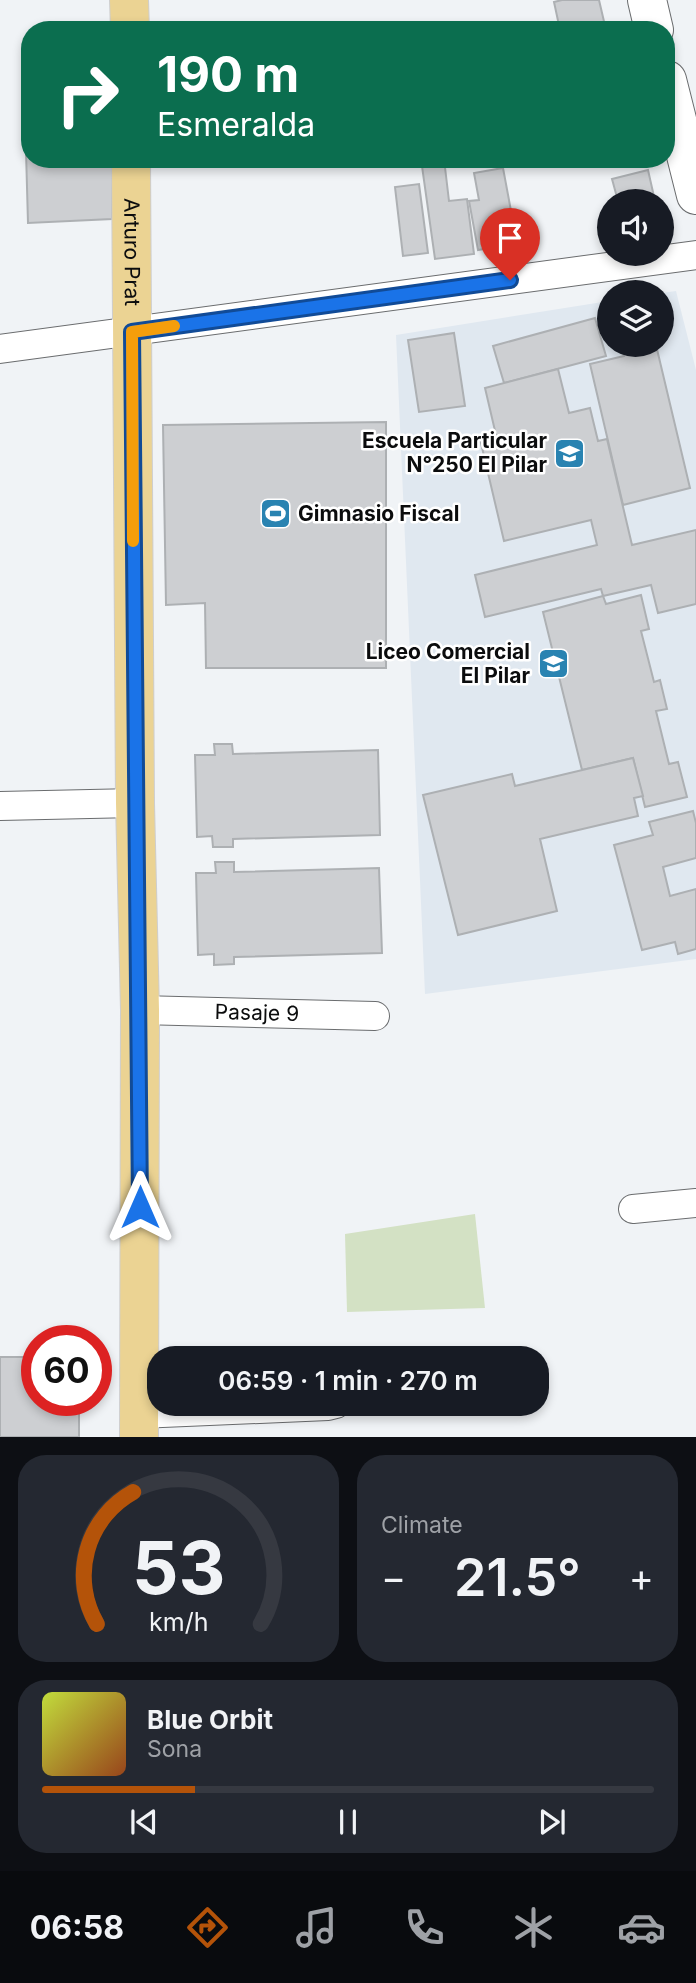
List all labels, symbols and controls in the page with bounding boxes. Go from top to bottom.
text: 190 m [157,45,299,104]
icon: right [42,49,133,140]
text: Esmeralda [157,105,315,144]
map controls [597,189,674,357]
button: sound [597,189,674,266]
street label: Arturo Prat [119,198,145,306]
pin [480,208,540,280]
icon: arrive [491,219,529,257]
button: layers [597,280,674,357]
place label: Escuela Particular N°250 El Pilar [362,428,547,477]
school or university icon: Escuela Particular N°250 El Pilar [553,436,587,470]
sports icon: Gimnasio Fiscal [258,497,292,531]
place label: Gimnasio Fiscal [298,501,459,526]
place label: Liceo Comercial El Pilar [366,639,530,688]
school or university icon: Liceo Comercial El Pilar [536,647,570,681]
street label: Pasaje 9 [214,999,299,1026]
position arrow [103,1170,177,1244]
speed limit sign: 60 [21,1325,112,1416]
text: 06:59 · 1 min · 270 m [218,1365,478,1396]
text: Climate [381,1511,463,1539]
text: 53 [132,1524,225,1613]
text: 21.5° [454,1546,581,1609]
text: − [381,1554,406,1600]
text: + [629,1554,654,1600]
text: km/h [149,1607,208,1637]
text: Blue Orbit [147,1704,273,1735]
text: Sona [147,1735,202,1763]
icon: previous [125,1803,163,1841]
icon: pause [329,1803,367,1841]
icon: next [533,1803,571,1841]
icon: directions [183,1903,232,1952]
icon: music [292,1903,341,1952]
icon: phone [400,1903,449,1952]
icon: climate [509,1903,558,1952]
icon: car [617,1903,666,1952]
text: 06:58 [30,1908,124,1947]

